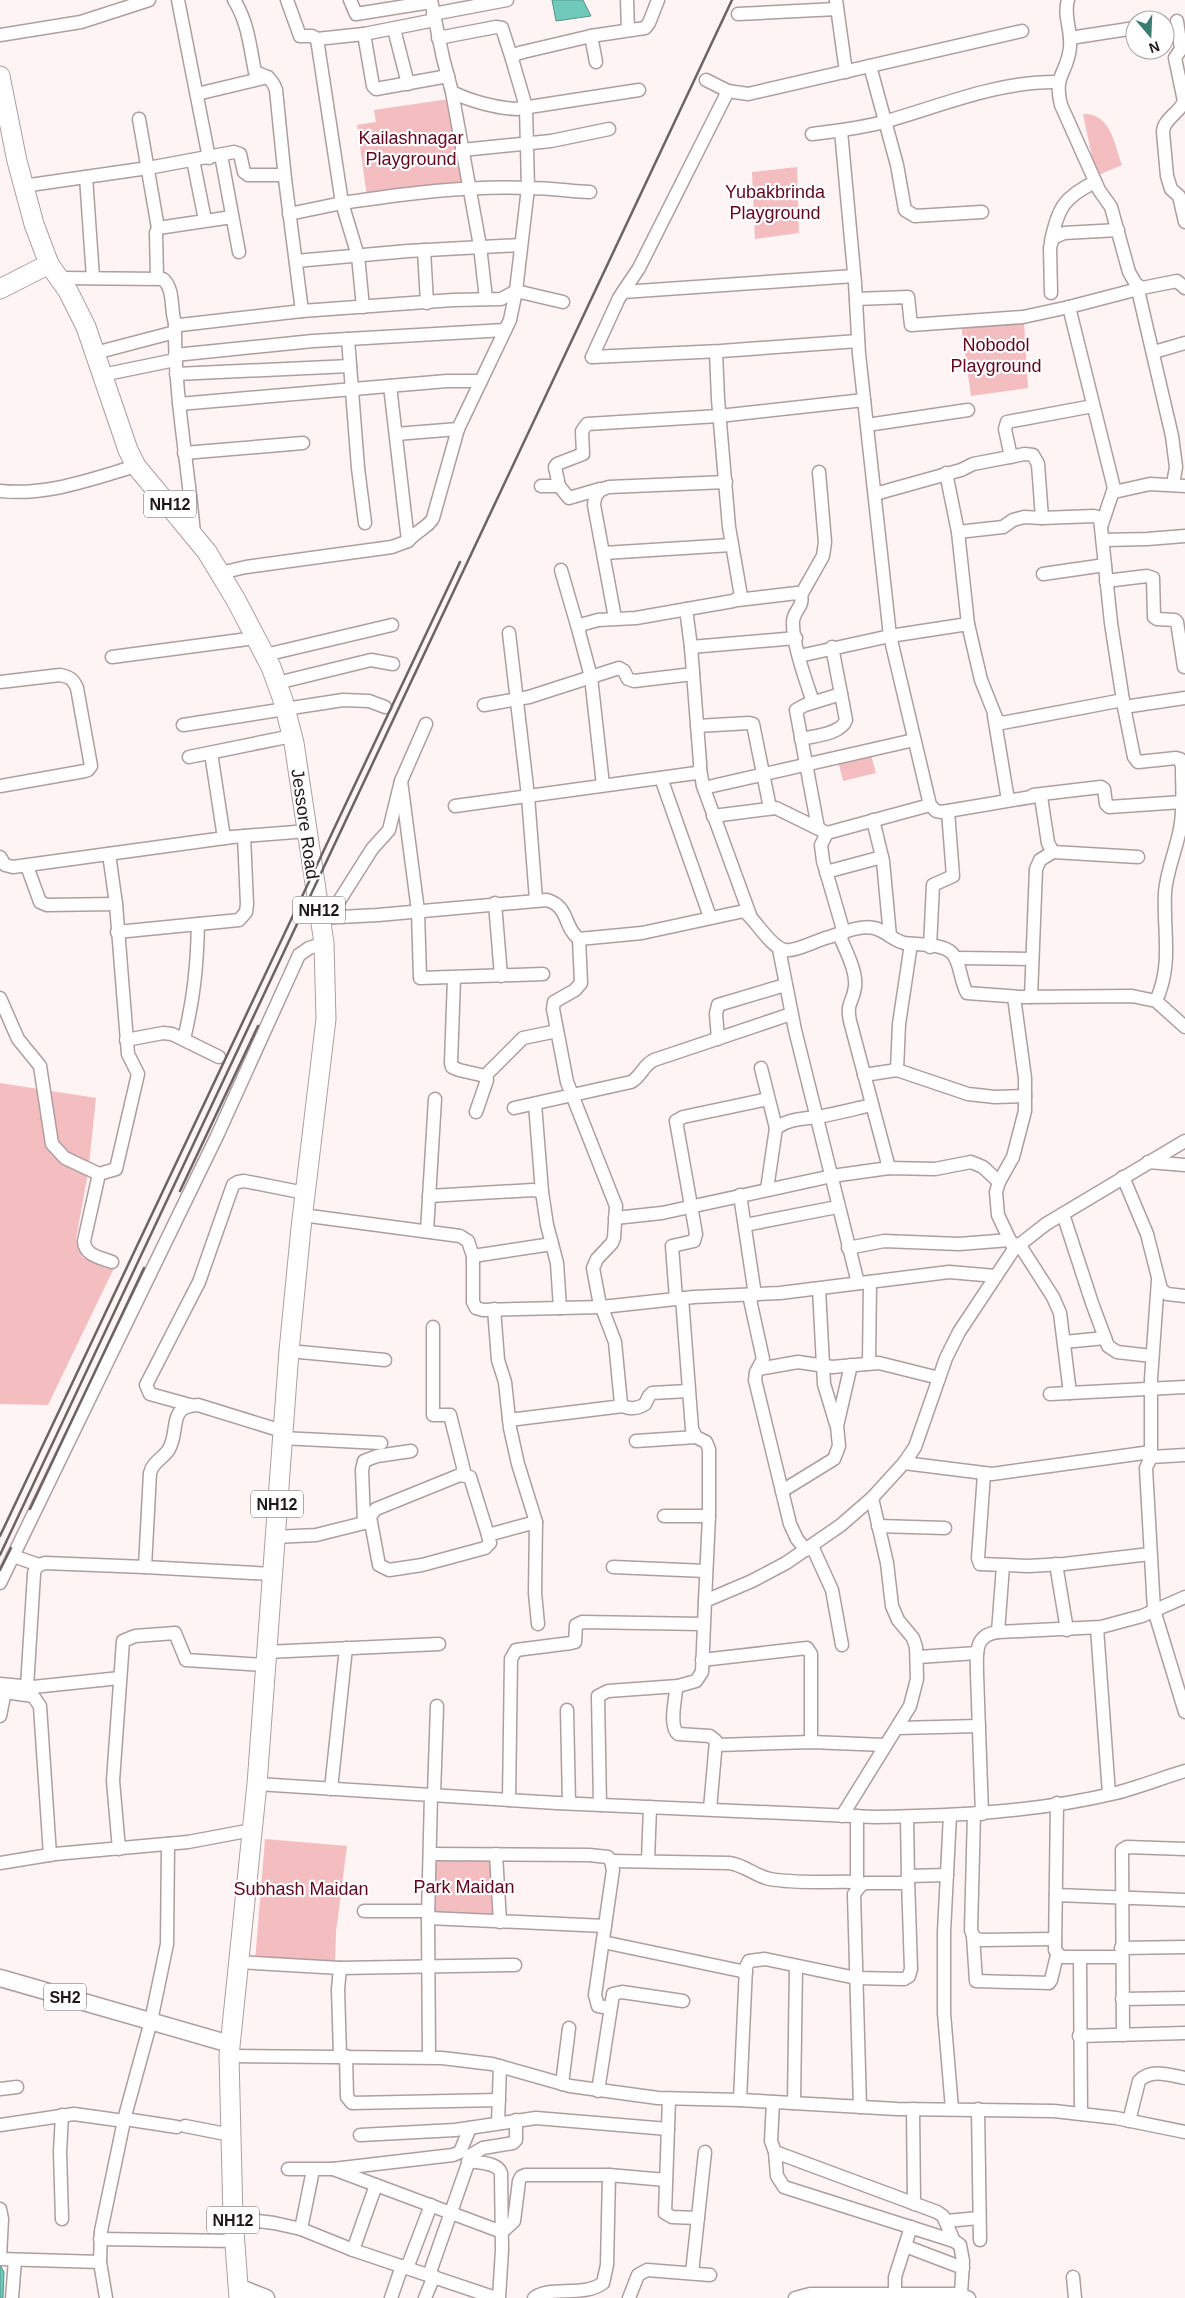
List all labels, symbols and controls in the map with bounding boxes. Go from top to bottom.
north arrow [1125,10,1175,60]
text: N [1147,38,1162,57]
park label: Kailashnagar Playground [358,128,464,169]
park label: Yubakbrinda Playground [725,182,826,223]
park label: Nobodol Playground [950,335,1042,376]
road number: NH12 [144,490,196,518]
street label: Jessore Road [287,768,323,880]
road number: NH12 [293,896,345,924]
road number: NH12 [251,1490,303,1518]
park label: Park Maidan [413,1877,515,1897]
park label: Subhash Maidan [233,1879,369,1899]
road number: SH2 [44,1984,86,2010]
road number: NH12 [207,2206,259,2234]

